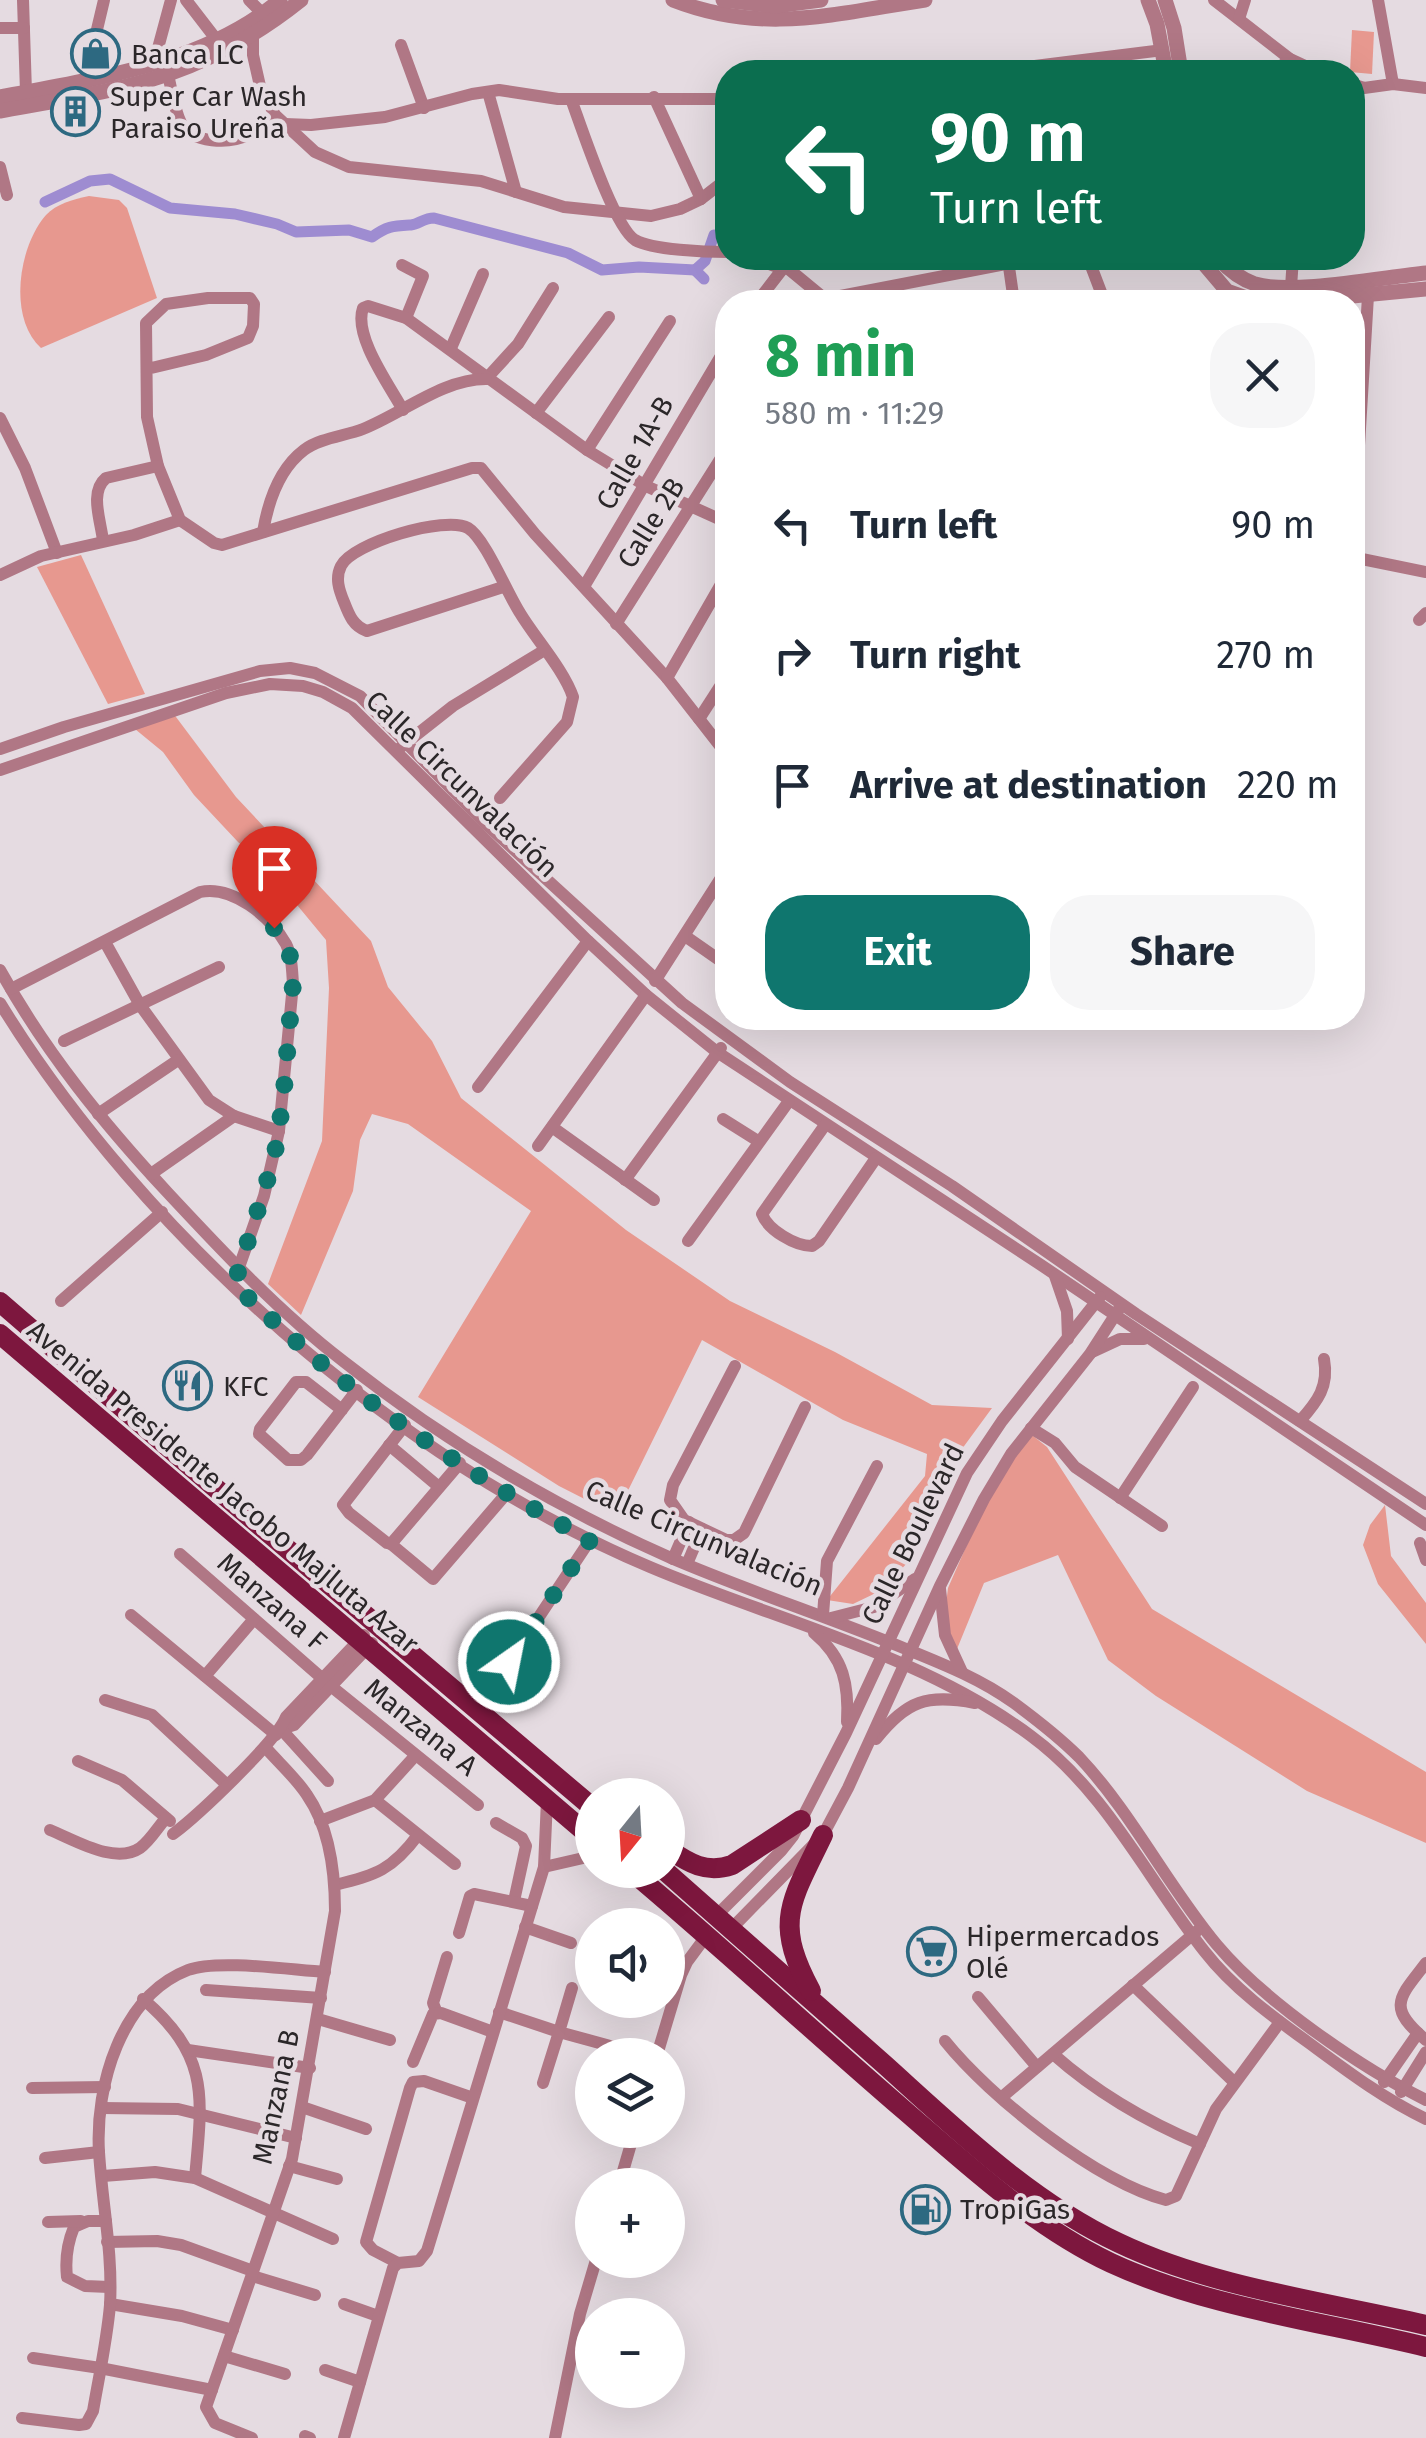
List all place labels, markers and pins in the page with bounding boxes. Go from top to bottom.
shop icon: Banca LC [70,28,122,80]
place label: Banca LC [131,38,244,71]
place label: Super Car Wash Paraiso Ureña [110,80,307,145]
building icon: Super Car Wash Paraiso Ureña [49,86,101,138]
pin [232,826,317,929]
restaurant icon: KFC [162,1360,214,1412]
place label: KFC [223,1370,269,1403]
place label: Hipermercados Olé [966,1920,1159,1985]
supermarket icon: Hipermercados Olé [905,1926,957,1978]
fuel station icon: TropiGas [899,2183,951,2235]
place label: TropiGas [960,2193,1070,2226]

